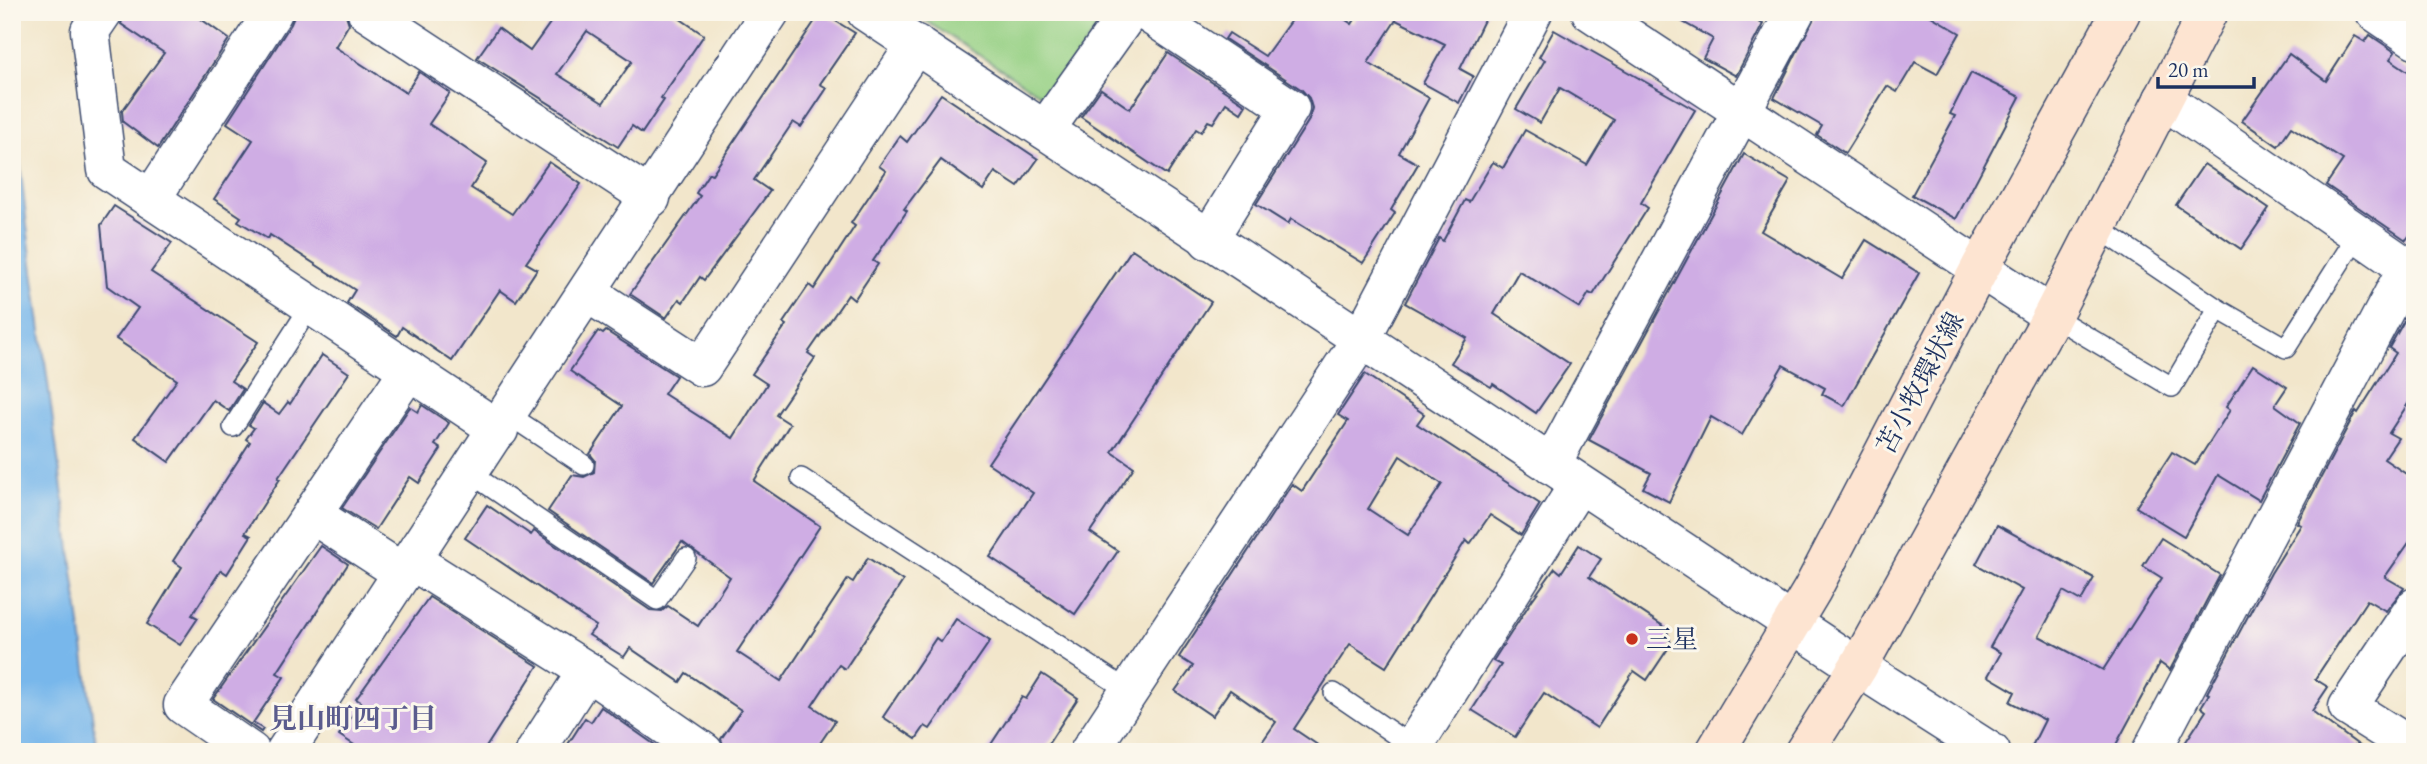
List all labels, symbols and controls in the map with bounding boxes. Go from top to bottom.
scale bar [2158,46,2254,90]
text: 20 m [2168,56,2209,83]
street label: 苫小牧環状線 [1868,306,1972,460]
place label: 三星 [1646,622,1698,656]
marker: 三星 [1624,631,1640,647]
district label: 見山町四丁目 [269,700,437,736]

